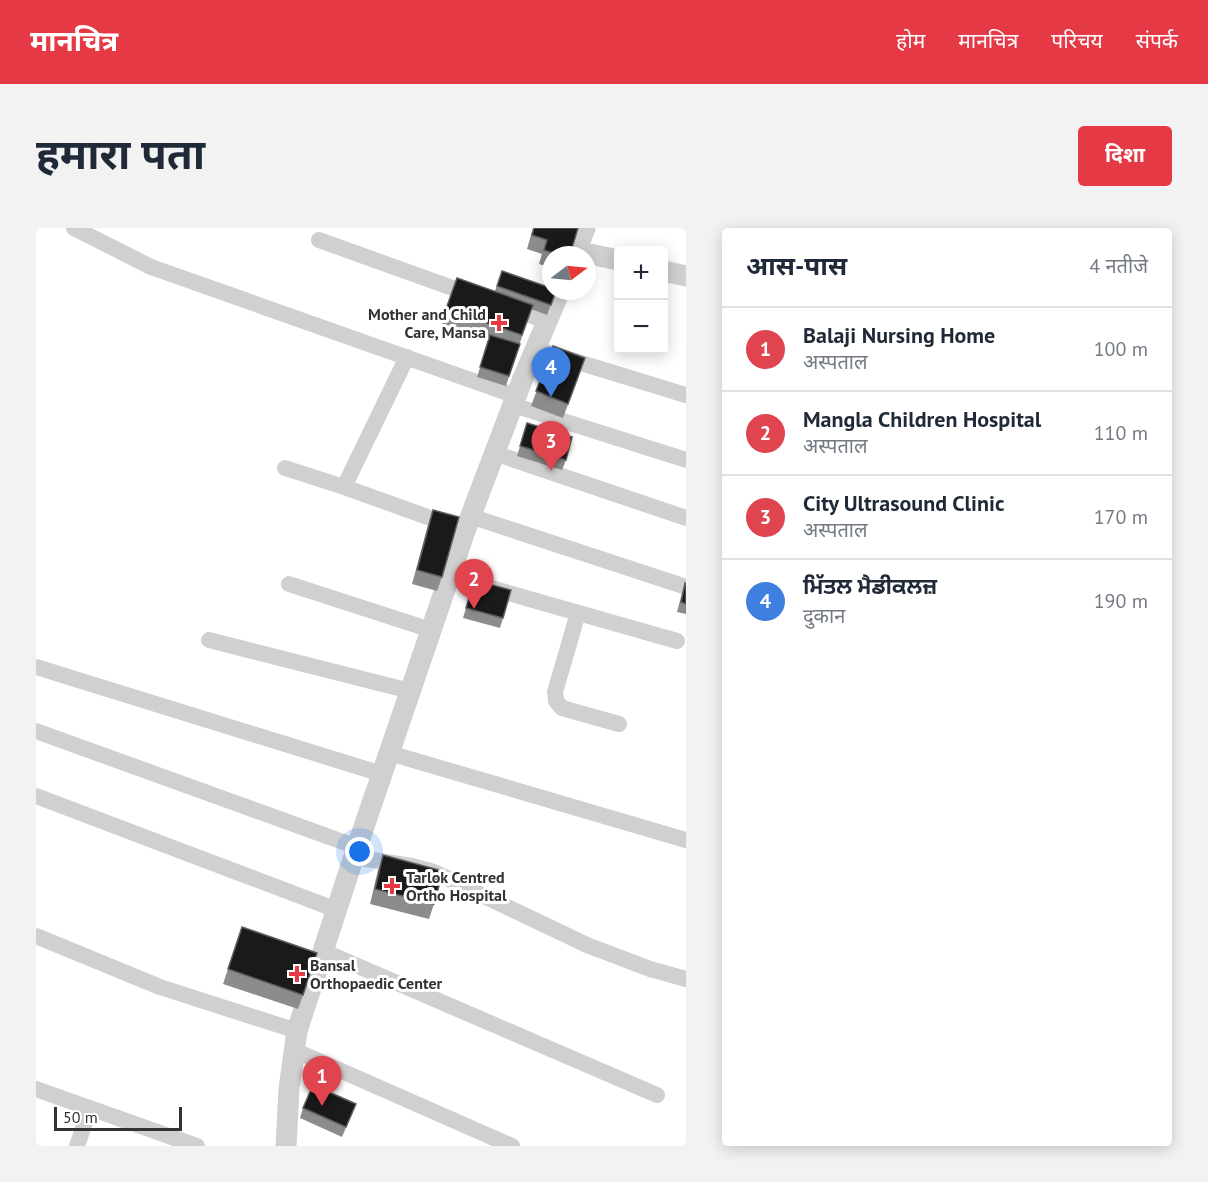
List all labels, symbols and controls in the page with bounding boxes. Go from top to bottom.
text: मानचित्र [30,22,118,59]
text: होम [896,27,925,54]
text: मानचित्र [958,27,1018,54]
text: परिचय [1051,27,1103,54]
text: संपर्क [1136,27,1178,54]
text: हमारा पता [36,126,205,181]
button: दिशा [1078,126,1172,186]
north arrow [542,246,596,300]
map controls [614,246,668,354]
button: + [614,246,668,300]
text: आस-पास [746,249,847,282]
text: 4 नतीजे [1089,253,1148,279]
button: − [614,300,668,354]
place label: Mother and Child Care, Mansa [368,304,486,342]
marker: Mother and Child Care, Mansa [490,314,508,332]
text: Balaji Nursing Home [803,321,995,349]
text: 1 [760,336,771,362]
text: 100 m [1094,336,1148,362]
pin: 4 [532,348,570,397]
text: अस्पताल [803,349,868,375]
text: Mangla Children Hospital [803,405,1041,433]
text: 2 [760,420,771,446]
text: 110 m [1094,420,1148,446]
pin: 3 [532,422,570,471]
text: अस्पताल [803,433,868,459]
text: City Ultrasound Clinic [803,489,1004,517]
text: 3 [760,504,771,530]
text: 170 m [1094,504,1148,530]
text: अस्पताल [803,517,868,543]
pin: 2 [454,560,494,609]
text: ਮਿੱਤਲ ਮੈਡੀਕਲਜ਼ [803,572,937,600]
text: 4 [760,588,771,614]
text: 190 m [1094,588,1148,614]
text: दुकान [803,603,845,629]
your location [345,837,374,866]
place label: Tarlok Centred Ortho Hospital [406,867,507,905]
marker: Tarlok Centred Ortho Hospital [383,877,401,895]
place label: Bansal Orthopaedic Center [310,955,443,993]
marker: Bansal Orthopaedic Center [288,965,306,983]
pin: 1 [302,1056,342,1106]
scale bar [54,1104,182,1132]
text: 50 m [63,1107,98,1127]

